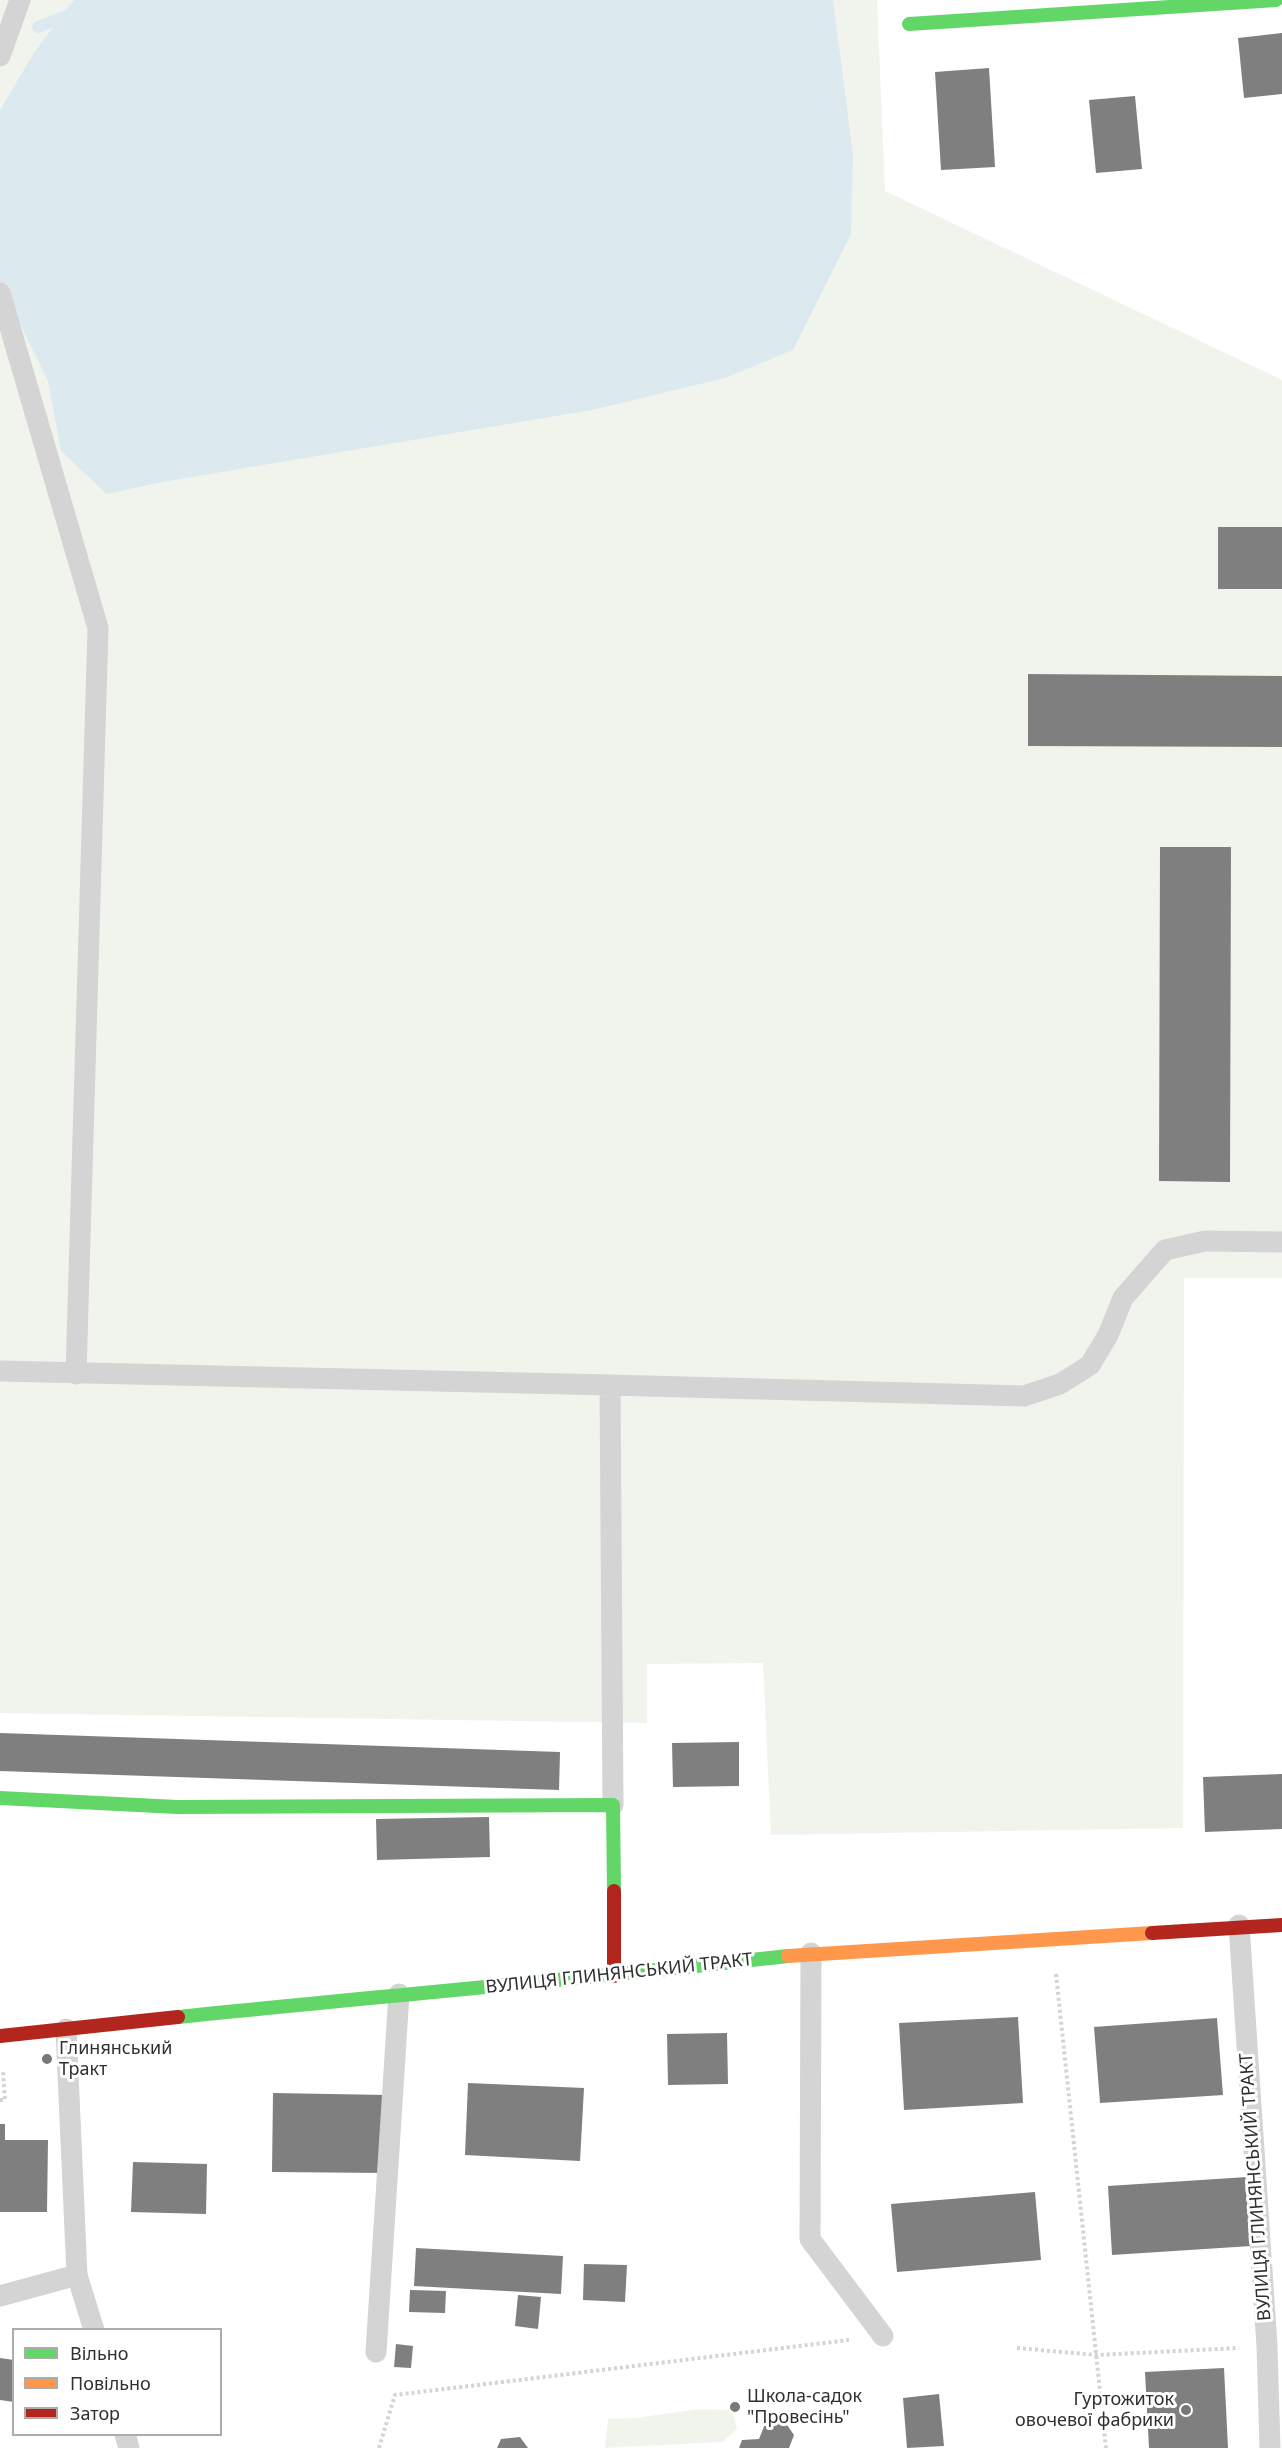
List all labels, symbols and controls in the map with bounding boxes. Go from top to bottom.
street label: ВУЛИЦЯ ГЛИНЯНСЬКИЙ ТРАКТ [484,1949,754,1999]
place label: Глинянський Тракт [59,2038,172,2080]
marker: Глинянський Тракт [40,2052,54,2066]
street label: ВУЛИЦЯ ГЛИНЯНСЬКИЙ ТРАКТ [1236,2052,1276,2322]
legend [12,2328,222,2436]
text: Вільно [70,2341,128,2365]
text: Повільно [70,2371,151,2395]
place label: Школа-садок "Провесінь" [747,2386,862,2428]
place label: Гуртожиток овочевої фабрики [1015,2389,1174,2432]
marker: Школа-садок "Провесінь" [728,2400,742,2414]
text: Затор [70,2401,120,2425]
marker: Гуртожиток овочевої фабрики [1179,2403,1193,2417]

